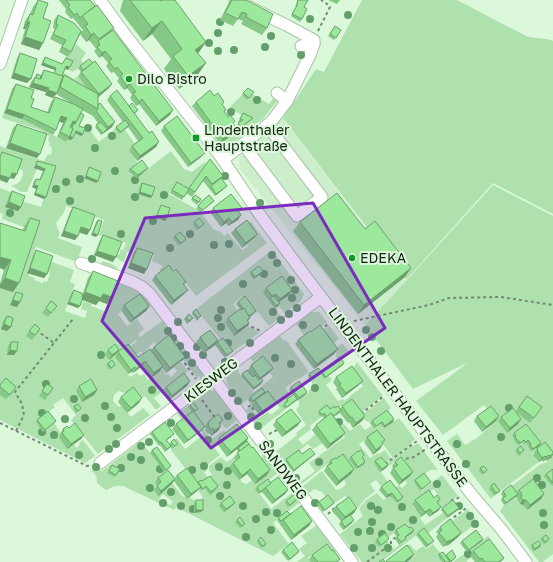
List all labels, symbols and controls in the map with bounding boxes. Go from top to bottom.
place label: Dilo Bistro [137,70,207,87]
marker: Dilo Bistro [124,74,134,84]
place label: Lindenthaler Hauptstraße [204,121,290,154]
marker: Lindenthaler Hauptstraße [191,133,201,143]
place label: EDEKA [360,249,407,266]
marker: EDEKA [347,253,357,263]
street label: LINDENTHALER HAUPTSTRASSE [325,304,471,490]
street label: KIESWEG [180,354,241,405]
street label: SANDWEG [255,437,311,503]

